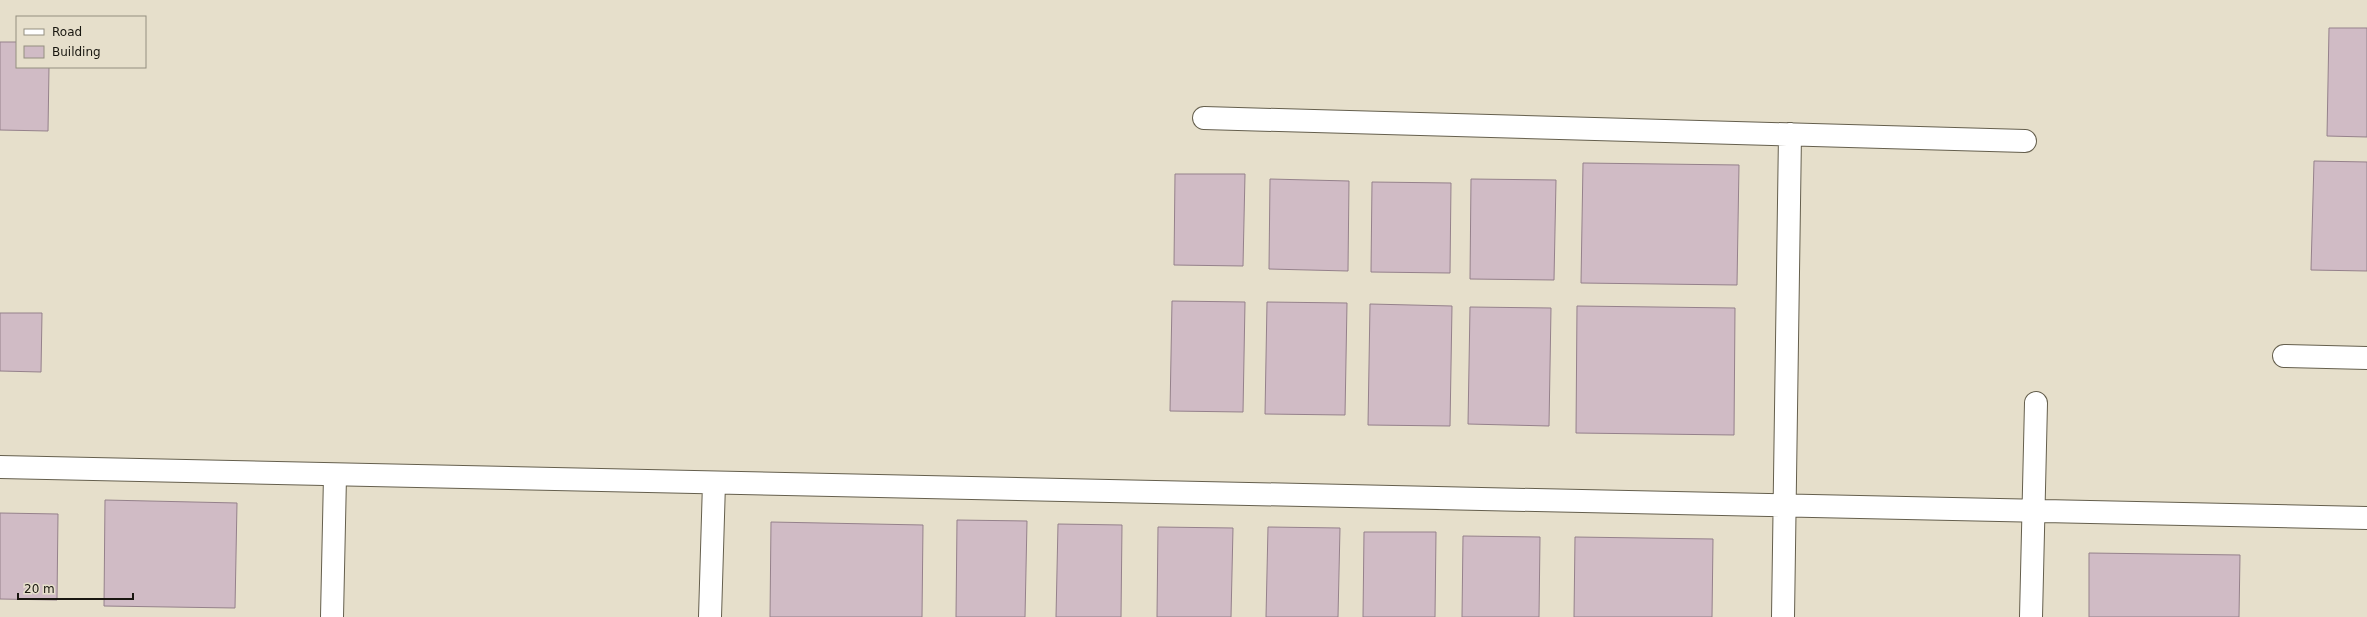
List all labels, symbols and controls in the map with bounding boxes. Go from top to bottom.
legend [16,16,146,68]
text: Road [52,25,82,39]
text: Building [52,45,101,59]
scale bar [18,575,133,601]
text: 20 m [24,582,55,596]

